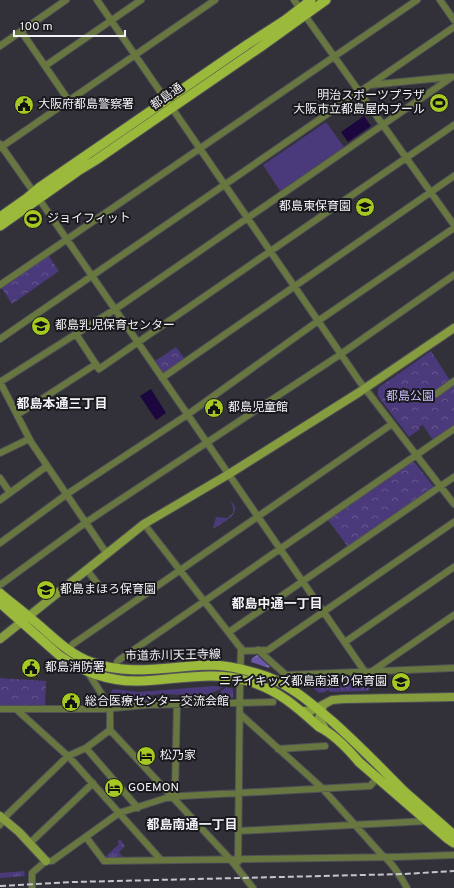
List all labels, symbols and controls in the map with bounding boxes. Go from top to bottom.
scale bar [14,12,125,38]
text: 100 m [20,19,53,35]
street label: 都島通 [148,80,186,114]
place label: 明治スポーツプラザ 大阪市立都島屋内プール [293,88,425,118]
sports icon: 明治スポーツプラザ 大阪市立都島屋内プール [428,92,450,114]
public building icon: 大阪府都島警察署 [13,94,35,116]
place label: 大阪府都島警察署 [38,97,134,113]
school or university icon: 都島東保育園 [354,196,376,218]
place label: 都島東保育園 [279,199,351,215]
sports icon: ジョイフィット [22,208,44,230]
place label: ジョイフィット [47,211,131,227]
school or university icon: 都島乳児保育センター [30,315,52,337]
place label: 都島乳児保育センター [55,318,175,334]
park label: 都島公園 [386,389,434,405]
district label: 都島本通三丁目 [16,396,108,413]
public building icon: 都島児童館 [203,397,225,419]
place label: 都島児童館 [228,400,288,416]
school or university icon: 都島まほろ保育園 [35,579,57,601]
place label: 都島まほろ保育園 [60,582,156,598]
district label: 都島中通一丁目 [231,596,323,613]
street label: 市道赤川天王寺線 [125,647,221,665]
public building icon: 都島消防署 [20,657,42,679]
place label: 都島消防署 [45,660,105,676]
school or university icon: ニチイキッズ都島南通り保育園 [390,671,412,693]
place label: ニチイキッズ都島南通り保育園 [219,674,387,690]
public building icon: 総合医療センター交流会館 [60,691,82,713]
place label: 総合医療センター交流会館 [85,694,229,710]
hotel icon: 松乃家 [135,745,157,767]
place label: 松乃家 [160,748,196,764]
hotel icon: GOEMON [103,777,125,799]
place label: GOEMON [128,780,179,796]
district label: 都島南通一丁目 [146,817,238,834]

